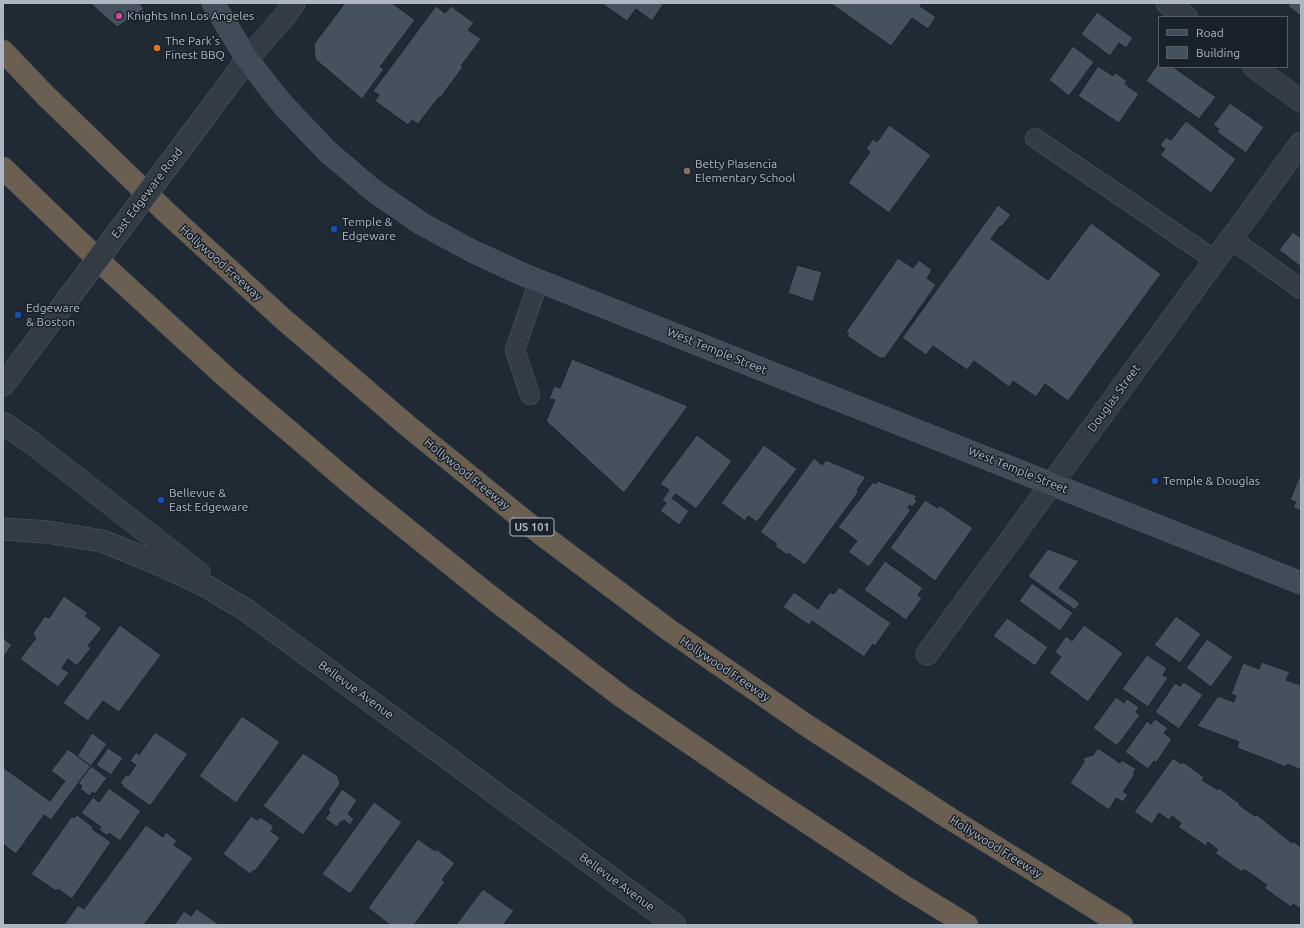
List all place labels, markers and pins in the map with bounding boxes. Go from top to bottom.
place label: Knights Inn Los Angeles [127,9,254,23]
marker: Knights Inn Los Angeles [114,11,124,21]
place label: The Park's Finest BBQ [165,34,225,62]
marker: The Park's Finest BBQ [152,43,162,53]
place label: Betty Plasencia Elementary School [695,157,795,185]
marker: Betty Plasencia Elementary School [682,166,692,176]
place label: Temple & Edgeware [342,215,396,243]
marker: Temple & Edgeware [329,224,339,234]
place label: Edgeware & Boston [26,301,80,329]
marker: Edgeware & Boston [13,310,23,320]
place label: Temple & Douglas [1163,474,1260,488]
marker: Temple & Douglas [1150,476,1160,486]
place label: Bellevue & East Edgeware [169,486,248,514]
marker: Bellevue & East Edgeware [156,495,166,505]

